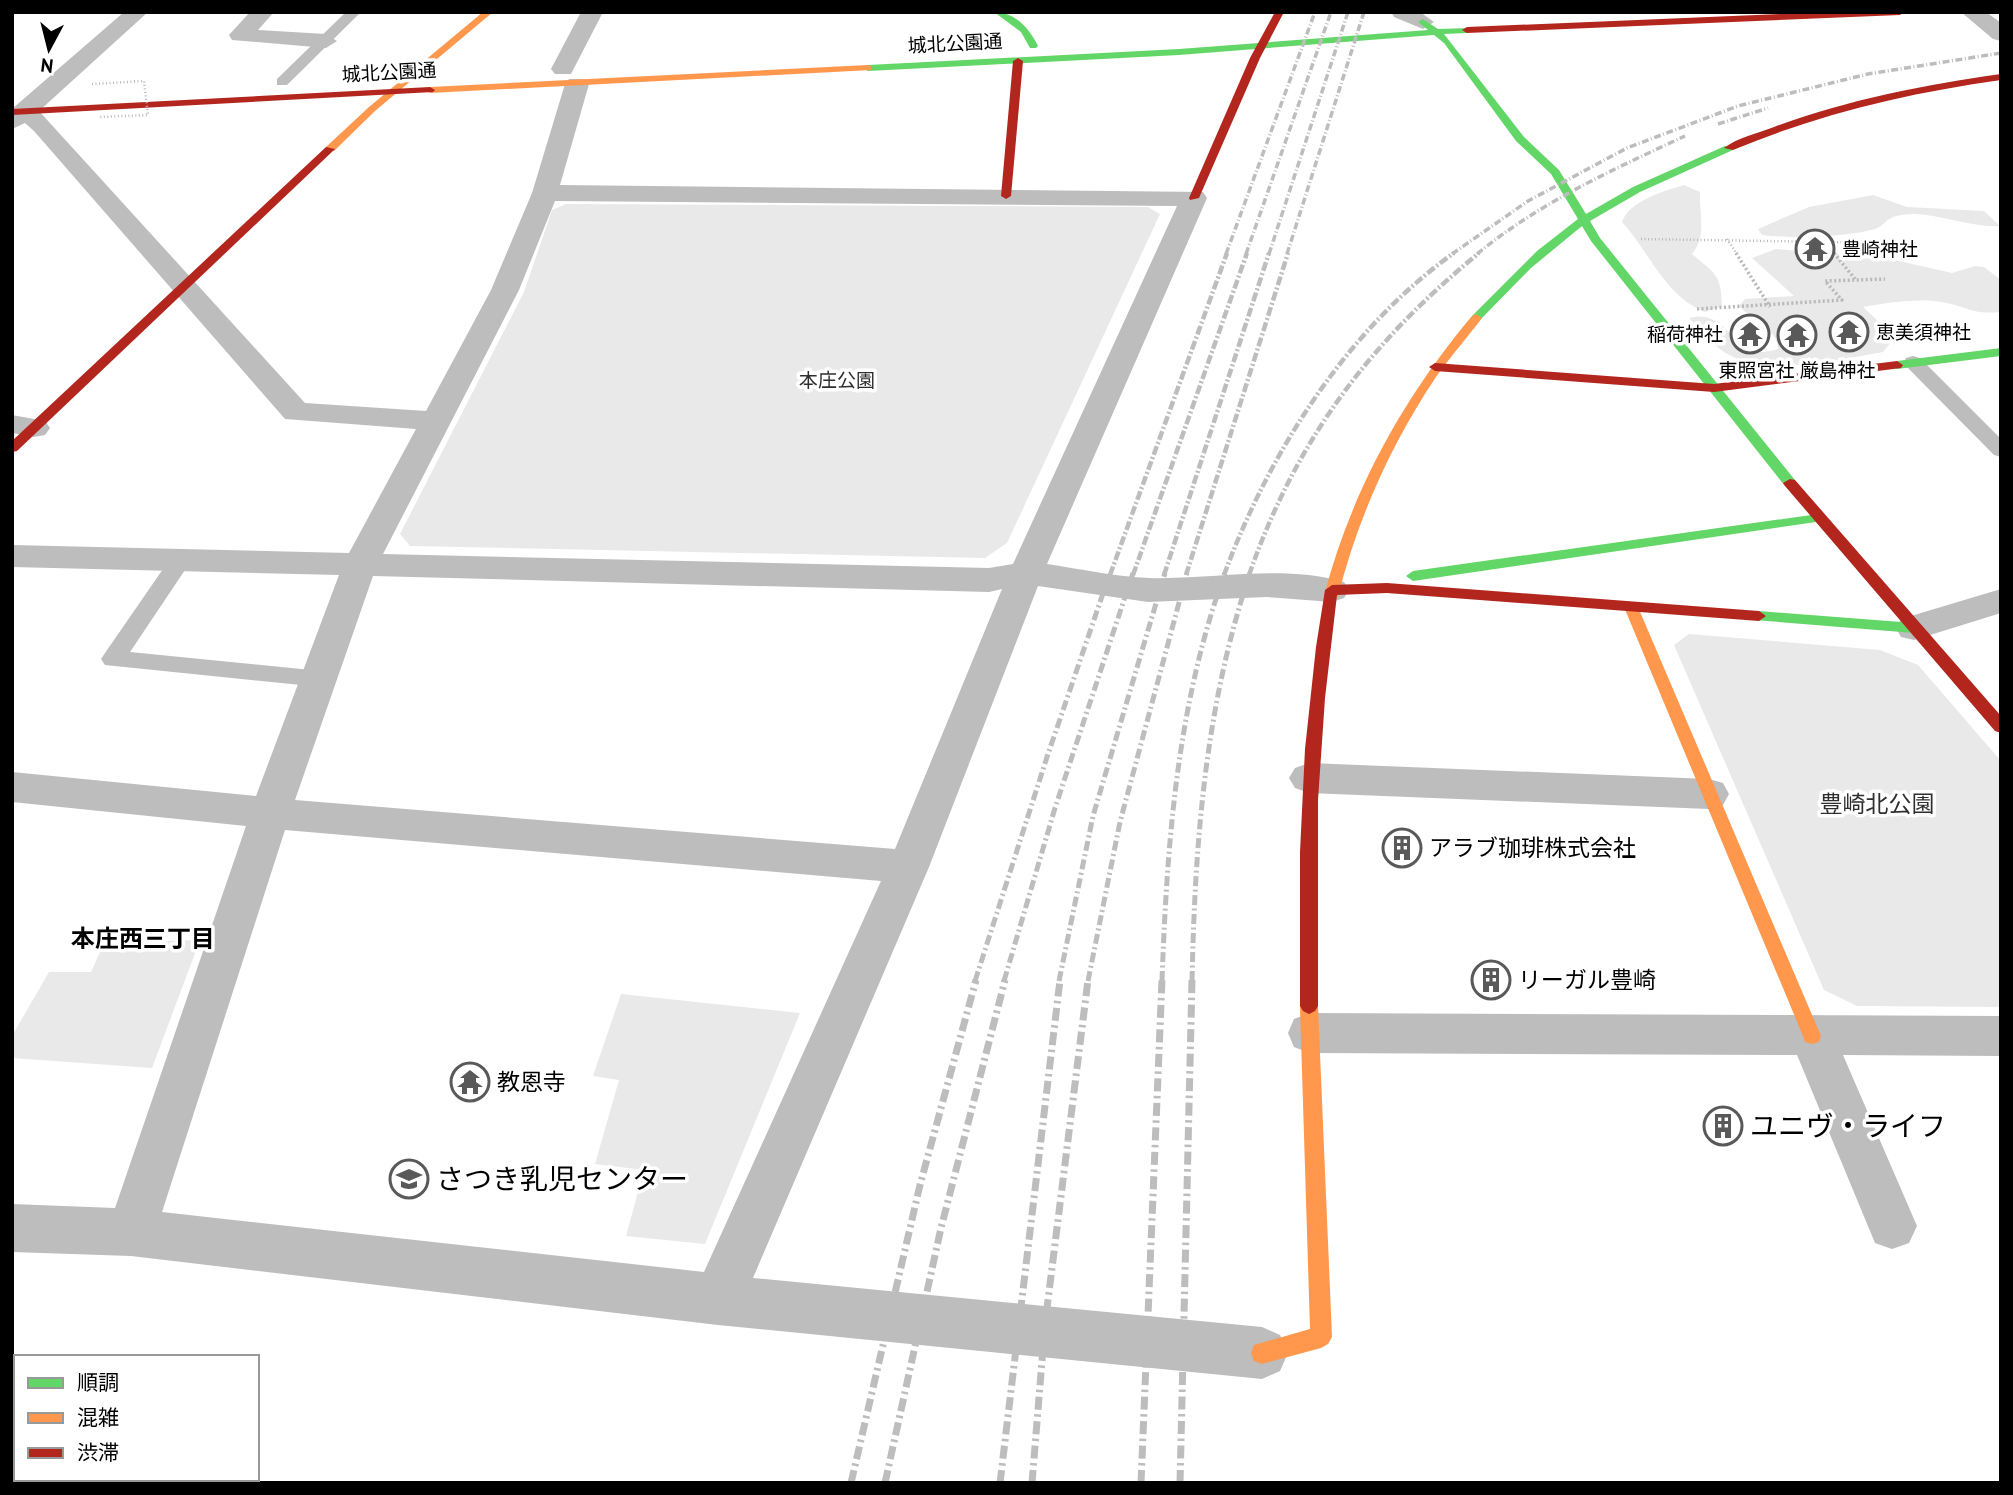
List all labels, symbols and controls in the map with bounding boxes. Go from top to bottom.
north arrow [14,14,84,84]
street label: 城北公園通 [907,29,1003,57]
text: N [39,53,55,79]
street label: 城北公園通 [341,58,437,86]
temple icon: 豊崎神社 [1794,228,1836,270]
place label: 豊崎神社 [1842,237,1918,261]
temple icon: 恵美須神社 [1828,311,1870,353]
temple icon: 稲荷神社 [1729,313,1771,355]
temple icon: 東照宮社 厳島神社 [1776,314,1818,356]
place label: 恵美須神社 [1876,320,1971,344]
place label: 稲荷神社 [1647,322,1723,346]
place label: 東照宮社 厳島神社 [1718,358,1876,382]
park label: 本庄公園 [799,368,875,392]
park label: 豊崎北公園 [1820,789,1935,818]
building icon: アラブ珈琲株式会社 [1381,827,1423,869]
place label: アラブ珈琲株式会社 [1429,833,1636,862]
district label: 本庄西三丁目 [71,923,215,954]
building icon: リーガル豊崎 [1470,959,1512,1001]
place label: リーガル豊崎 [1518,965,1656,994]
temple icon: 教恩寺 [449,1061,491,1103]
place label: 教恩寺 [497,1067,566,1096]
building icon: ユニヴ・ライフ [1702,1105,1744,1147]
place label: ユニヴ・ライフ [1750,1107,1946,1144]
school or university icon: さつき乳児センター [388,1158,430,1200]
place label: さつき乳児センター [436,1160,688,1197]
legend [14,1355,259,1481]
text: 順調 [77,1369,119,1396]
text: 混雑 [77,1404,119,1431]
text: 渋滞 [77,1439,119,1466]

